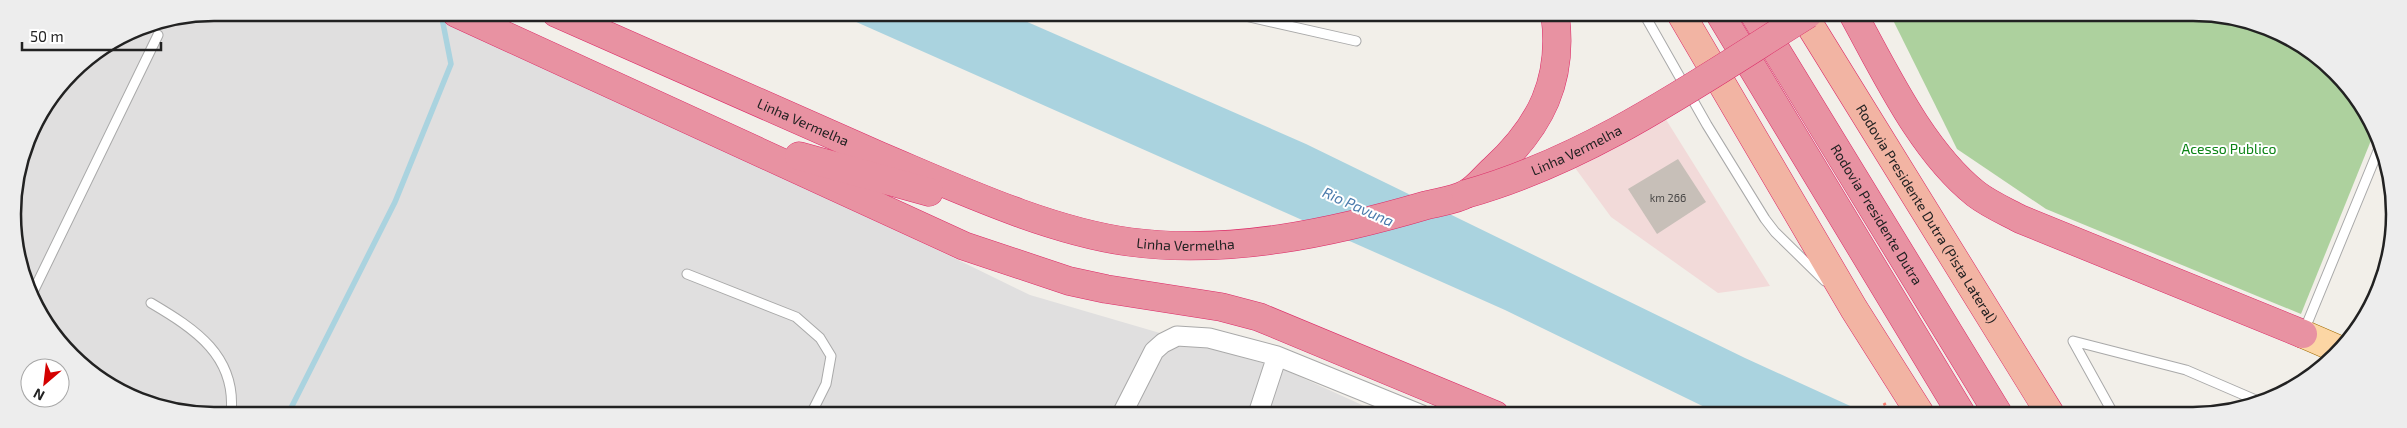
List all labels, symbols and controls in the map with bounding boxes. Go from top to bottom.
scale bar [22,20,161,52]
text: 50 m [30,27,64,45]
street label: Linha Vermelha [755,94,852,149]
street label: Rodovia Presidente Dutra (Pista Lateral) [1853,101,2001,326]
street label: Linha Vermelha [1529,121,1624,179]
park label: Acesso Publico [2182,140,2276,157]
street label: Rodovia Presidente Dutra [1828,141,1926,288]
water label: Rio Pavuna [1320,182,1397,230]
house number: km 266 [1650,191,1686,204]
street label: Linha Vermelha [1136,234,1235,254]
north arrow [20,358,70,408]
text: N [30,385,47,405]

